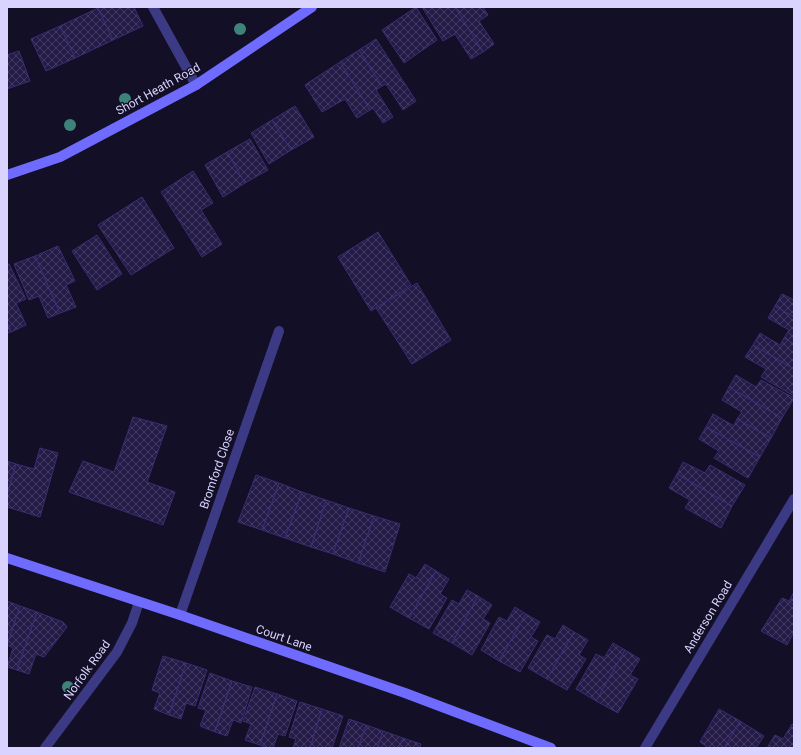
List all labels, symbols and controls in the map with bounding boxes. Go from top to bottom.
street label: Short Heath Road [113,60,203,118]
street label: Bromford Close [197,427,237,511]
street label: Anderson Road [681,578,735,656]
street label: Court Lane [254,622,314,654]
street label: Norfolk Road [61,638,113,702]

